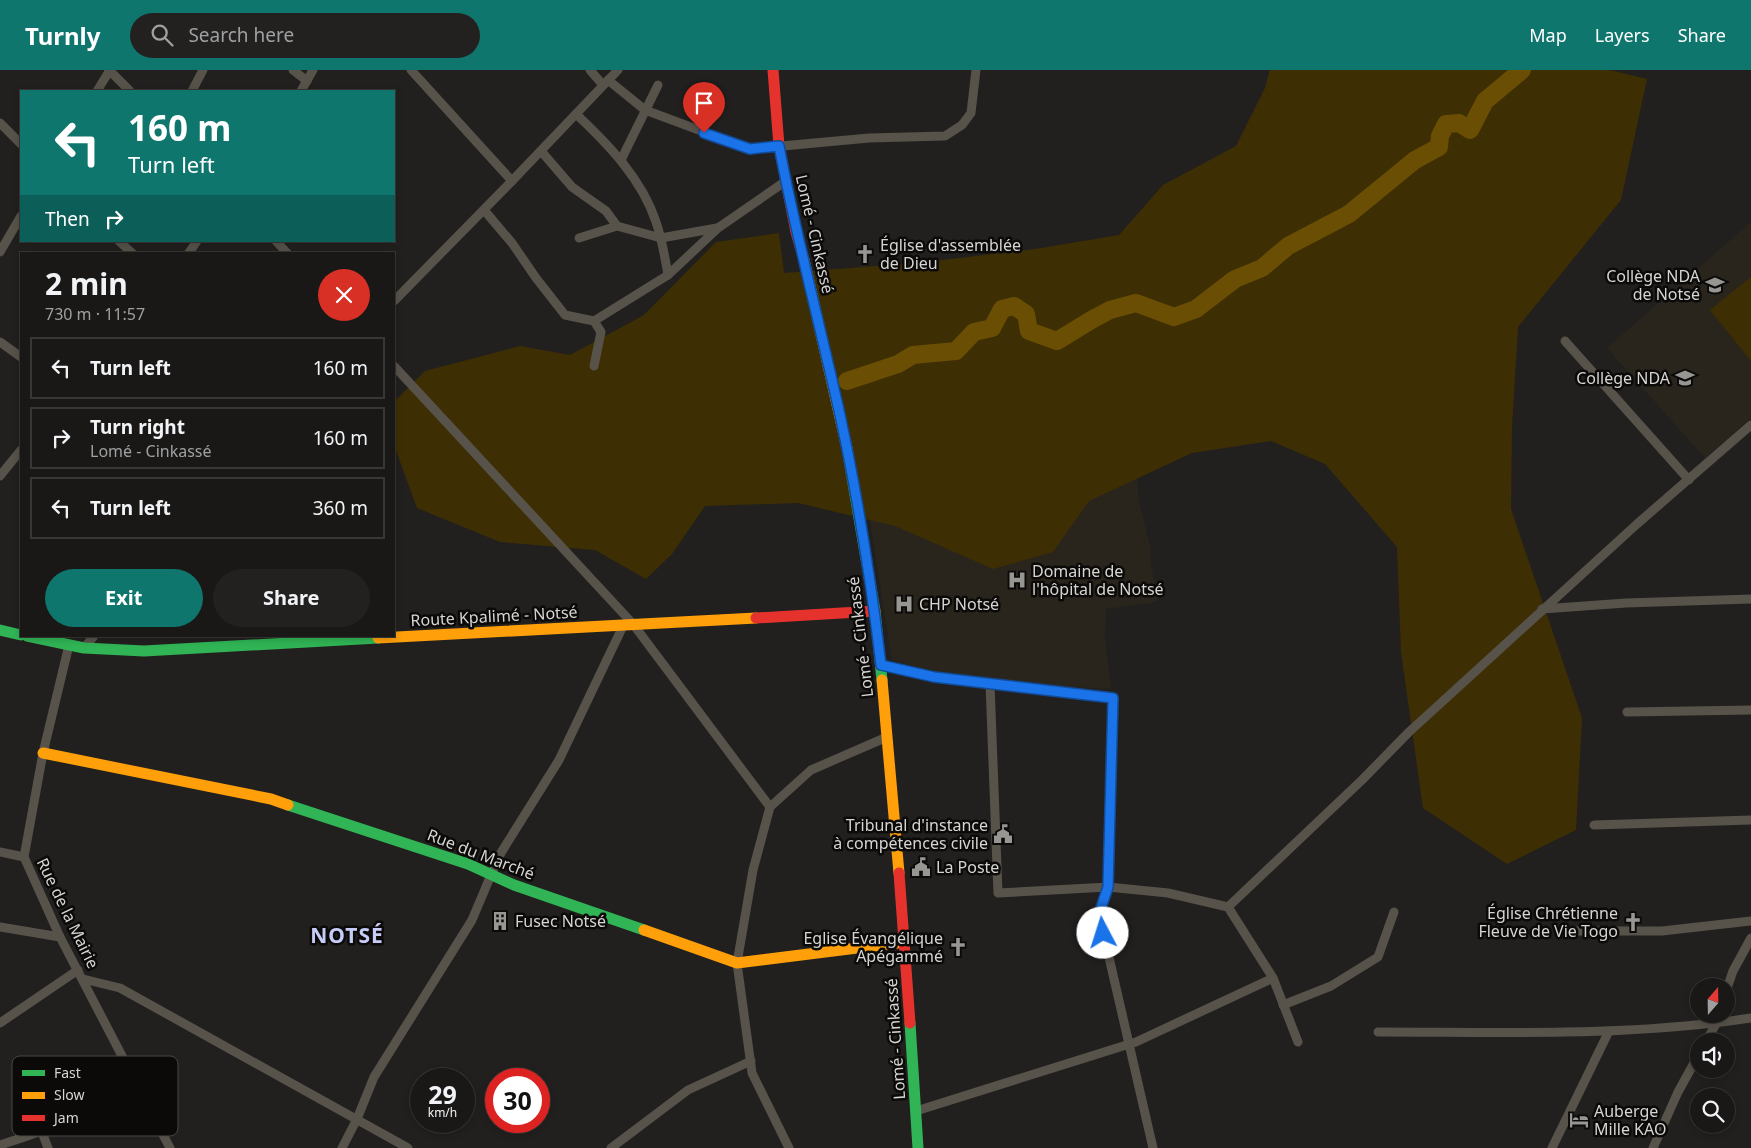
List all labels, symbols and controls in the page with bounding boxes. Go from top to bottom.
search box [130,13,480,58]
text: Turnly [25,19,100,52]
icon: search [148,21,176,49]
text: Search here [188,22,294,48]
text: Map [1529,23,1567,47]
text: Layers [1595,23,1650,47]
text: Share [1678,23,1726,47]
pin [683,82,725,133]
icon: arrive [690,89,718,117]
text: 160 m [128,104,231,151]
icon: left [45,110,110,175]
text: Turn left [128,149,215,179]
street label: Lomé - Cinkassé [791,172,839,296]
icon: right [100,205,128,233]
text: Then [45,206,90,232]
place label: Église d'assemblée de Dieu [880,234,1021,274]
church icon: Église d'assemblée de Dieu [854,243,876,265]
text: 2 min [45,263,128,304]
place label: Collège NDA de Notsé [1606,265,1701,305]
button: close [318,269,370,321]
school or university icon: Collège NDA de Notsé [1704,274,1726,296]
text: 730 m · 11:57 [45,303,145,325]
icon: left [47,354,75,382]
text: Turn left [90,355,171,381]
text: 160 m [313,355,368,381]
place label: Collège NDA [1576,367,1671,389]
school or university icon: Collège NDA [1674,367,1696,389]
text: Turn right [90,414,185,440]
icon: right [47,424,75,452]
text: 160 m [313,425,368,451]
text: Lomé - Cinkassé [90,440,212,462]
icon: left [47,494,75,522]
text: Turn left [90,495,171,521]
text: 360 m [313,495,368,521]
place label: Domaine de l'hôpital de Notsé [1032,560,1164,600]
button: Exit [45,569,203,627]
button: Share [213,569,370,627]
hospital icon: Domaine de l'hôpital de Notsé [1006,569,1028,591]
street label: Lomé - Cinkassé [842,575,878,699]
hospital icon: CHP Notsé [893,593,915,615]
place label: CHP Notsé [919,593,999,615]
street label: Route Kpalimé - Notsé [410,601,578,631]
place label: Tribunal d'instance à compétences civile [833,814,988,854]
street label: Rue du Marché [424,823,538,885]
public building icon: Tribunal d'instance à compétences civile [992,823,1014,845]
street label: Rue de la Mairie [32,854,104,972]
public building icon: La Poste [910,856,932,878]
place label: La Poste [936,856,999,878]
place label: Église Chrétienne Fleuve de Vie Togo [1478,902,1618,942]
position arrow [1076,906,1128,958]
building icon: Fusec Notsé [489,910,511,932]
place label: Fusec Notsé [515,910,606,932]
church icon: Église Chrétienne Fleuve de Vie Togo [1622,911,1644,933]
district label: NOTSÉ [310,921,384,949]
place label: Eglise Évangélique Apégammé [803,927,943,967]
church icon: Eglise Évangélique Apégammé [947,936,969,958]
street label: Lomé - Cinkassé [880,978,910,1100]
north arrow [1690,978,1735,1022]
map controls [1690,978,1735,1133]
button: sound [1690,1033,1735,1078]
legend [12,1056,178,1136]
text: Fast [54,1063,81,1082]
speed limit sign: 30 [485,1068,550,1133]
text: 29 [428,1077,457,1111]
text: Slow [54,1085,85,1104]
button: search [1690,1088,1735,1133]
place label: Auberge Mille KAO [1594,1100,1666,1140]
text: km/h [428,1104,457,1121]
text: Jam [52,1108,79,1127]
hotel icon: Auberge Mille KAO [1568,1109,1590,1131]

